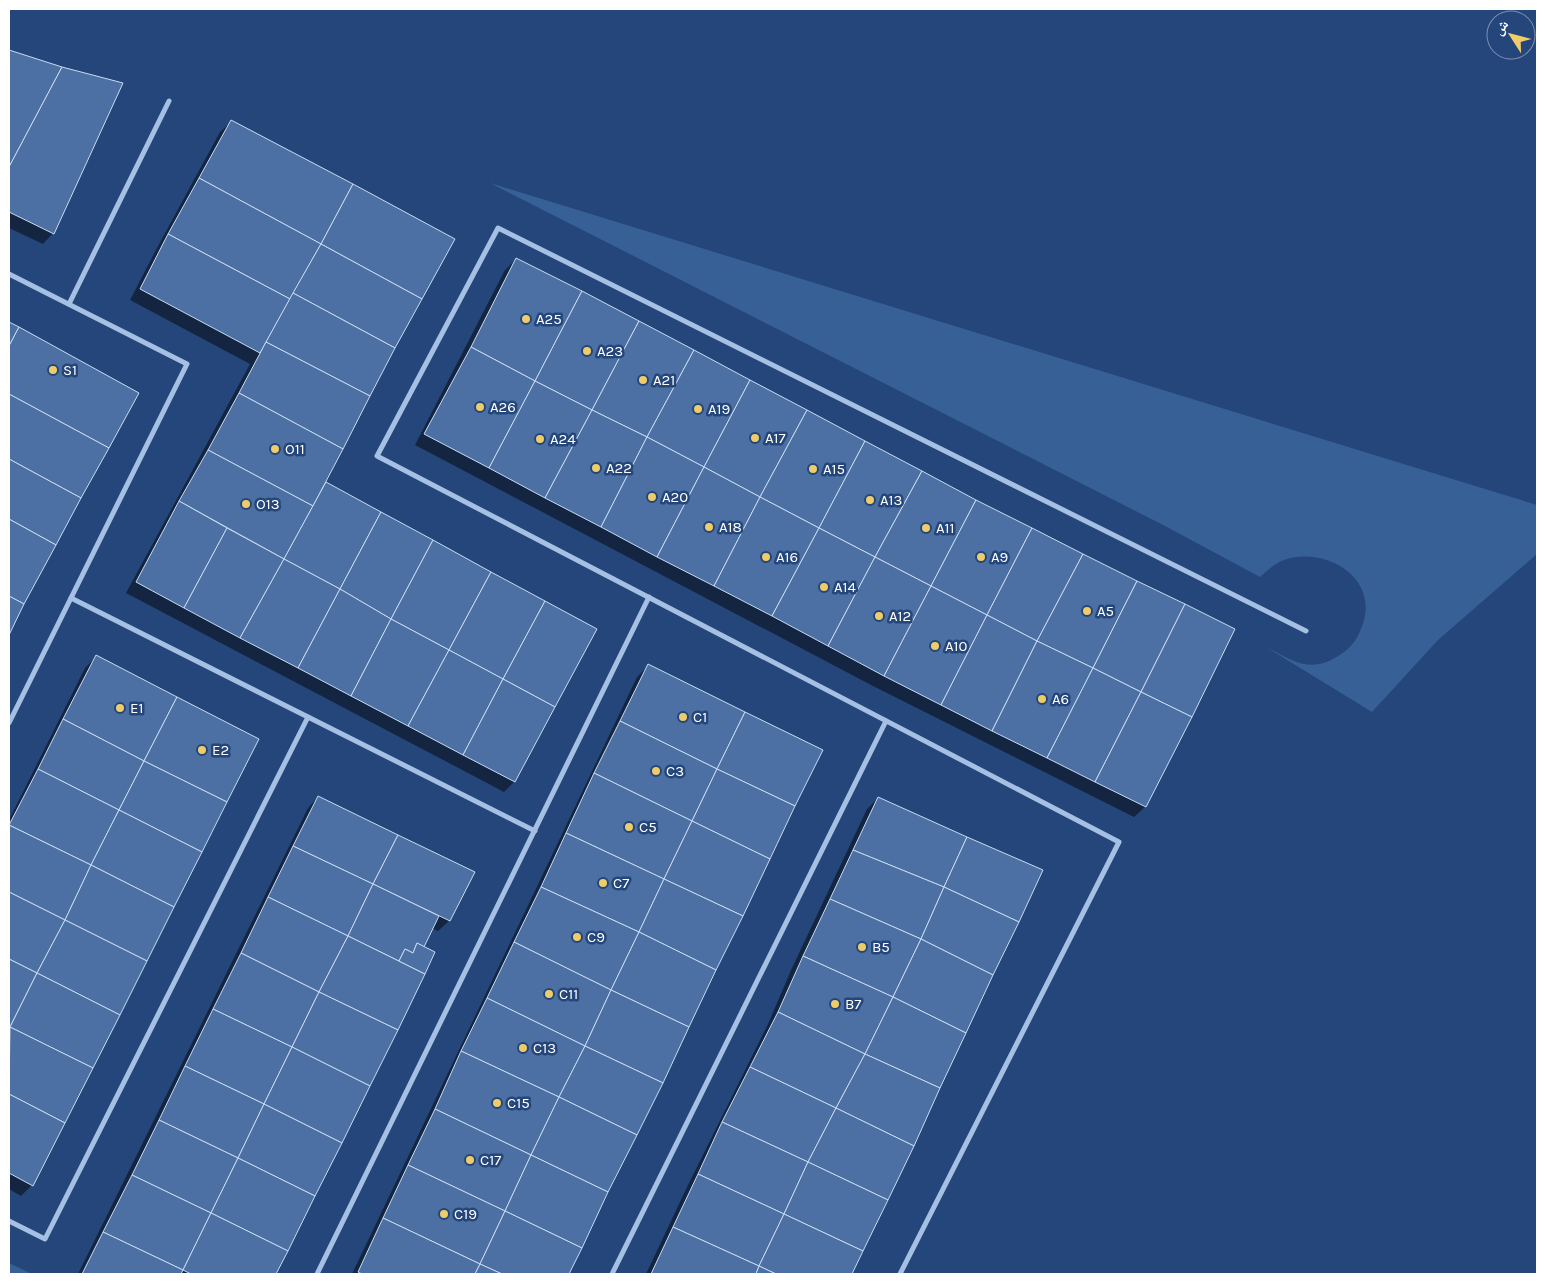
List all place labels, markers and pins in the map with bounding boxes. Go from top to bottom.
place label: A25 [536,310,562,328]
marker: A25 [520,313,532,325]
place label: A23 [597,342,623,360]
marker: A23 [581,345,593,357]
place label: S1 [63,361,77,379]
marker: S1 [47,364,59,376]
place label: A21 [653,371,675,389]
marker: A21 [637,374,649,386]
place label: A26 [490,398,516,416]
place label: A19 [708,400,730,418]
marker: A26 [474,401,486,413]
marker: A19 [692,403,704,415]
place label: A17 [765,429,786,447]
place label: A24 [550,430,576,448]
marker: A17 [749,432,761,444]
marker: A24 [534,433,546,445]
place label: O11 [285,440,305,458]
marker: O11 [269,443,281,455]
place label: A22 [606,459,632,477]
place label: A15 [823,460,845,478]
marker: A22 [590,462,602,474]
marker: A15 [807,463,819,475]
place label: A20 [662,488,688,506]
marker: A20 [646,491,658,503]
place label: A13 [880,491,902,509]
marker: A13 [864,494,876,506]
place label: O13 [256,495,280,513]
marker: O13 [240,498,252,510]
place label: A18 [719,518,742,536]
place label: A11 [936,519,955,537]
marker: A18 [703,521,715,533]
marker: A11 [920,522,932,534]
place label: A16 [776,548,798,566]
place label: A9 [991,548,1008,566]
marker: A16 [760,551,772,563]
marker: A9 [975,551,987,563]
place label: A14 [834,578,857,596]
marker: A14 [818,581,830,593]
place label: A5 [1097,602,1114,620]
marker: A5 [1081,605,1093,617]
place label: A12 [889,607,911,625]
marker: A12 [873,610,885,622]
place label: A10 [945,637,968,655]
marker: A10 [929,640,941,652]
place label: A6 [1052,690,1069,708]
marker: A6 [1036,693,1048,705]
place label: E1 [130,699,143,717]
marker: E1 [114,702,126,714]
place label: C1 [693,708,707,726]
marker: C1 [677,711,689,723]
place label: E2 [212,741,229,759]
marker: E2 [196,744,208,756]
place label: C3 [666,762,684,780]
marker: C3 [650,765,662,777]
place label: C5 [639,818,657,836]
marker: C5 [623,821,635,833]
place label: C7 [613,874,629,892]
marker: C7 [597,877,609,889]
place label: C9 [587,928,605,946]
marker: C9 [571,931,583,943]
place label: B5 [872,938,890,956]
marker: B5 [856,941,868,953]
place label: C11 [559,985,578,1003]
marker: C11 [543,988,555,1000]
place label: B7 [845,995,861,1013]
marker: B7 [829,998,841,1010]
place label: C13 [533,1039,556,1057]
marker: C13 [517,1042,529,1054]
place label: C15 [507,1094,530,1112]
marker: C15 [491,1097,503,1109]
place label: C17 [480,1151,501,1169]
marker: C17 [464,1154,476,1166]
place label: C19 [454,1205,477,1223]
marker: C19 [438,1208,450,1220]

